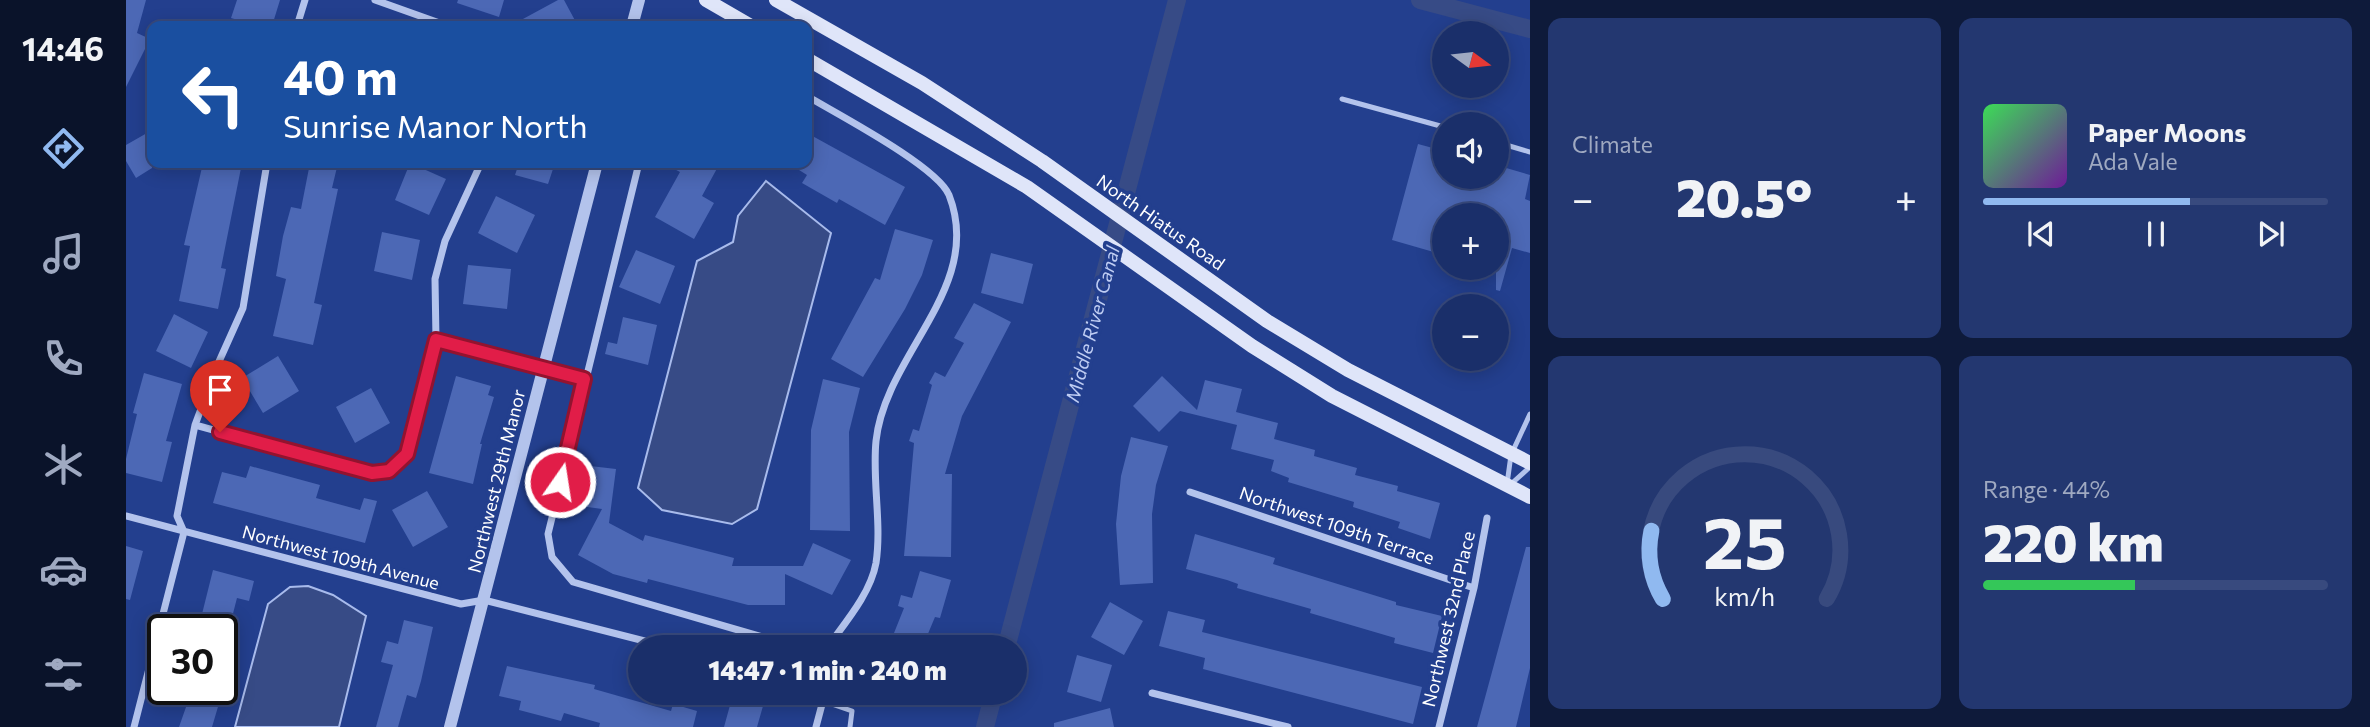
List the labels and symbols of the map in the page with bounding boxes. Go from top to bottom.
north arrow [1432,21,1508,98]
street label: North Hiatus Road [1093,170,1229,274]
water label: Middle River Canal [1060,242,1124,405]
pin [190,360,250,432]
street label: Northwest 29th Manor [463,387,529,575]
position arrow [523,445,597,519]
street label: Northwest 109th Terrace [1237,481,1437,569]
street label: Northwest 109th Avenue [240,520,442,594]
street label: Northwest 32nd Place [1417,529,1479,709]
speed limit sign: 30 [147,614,238,705]

